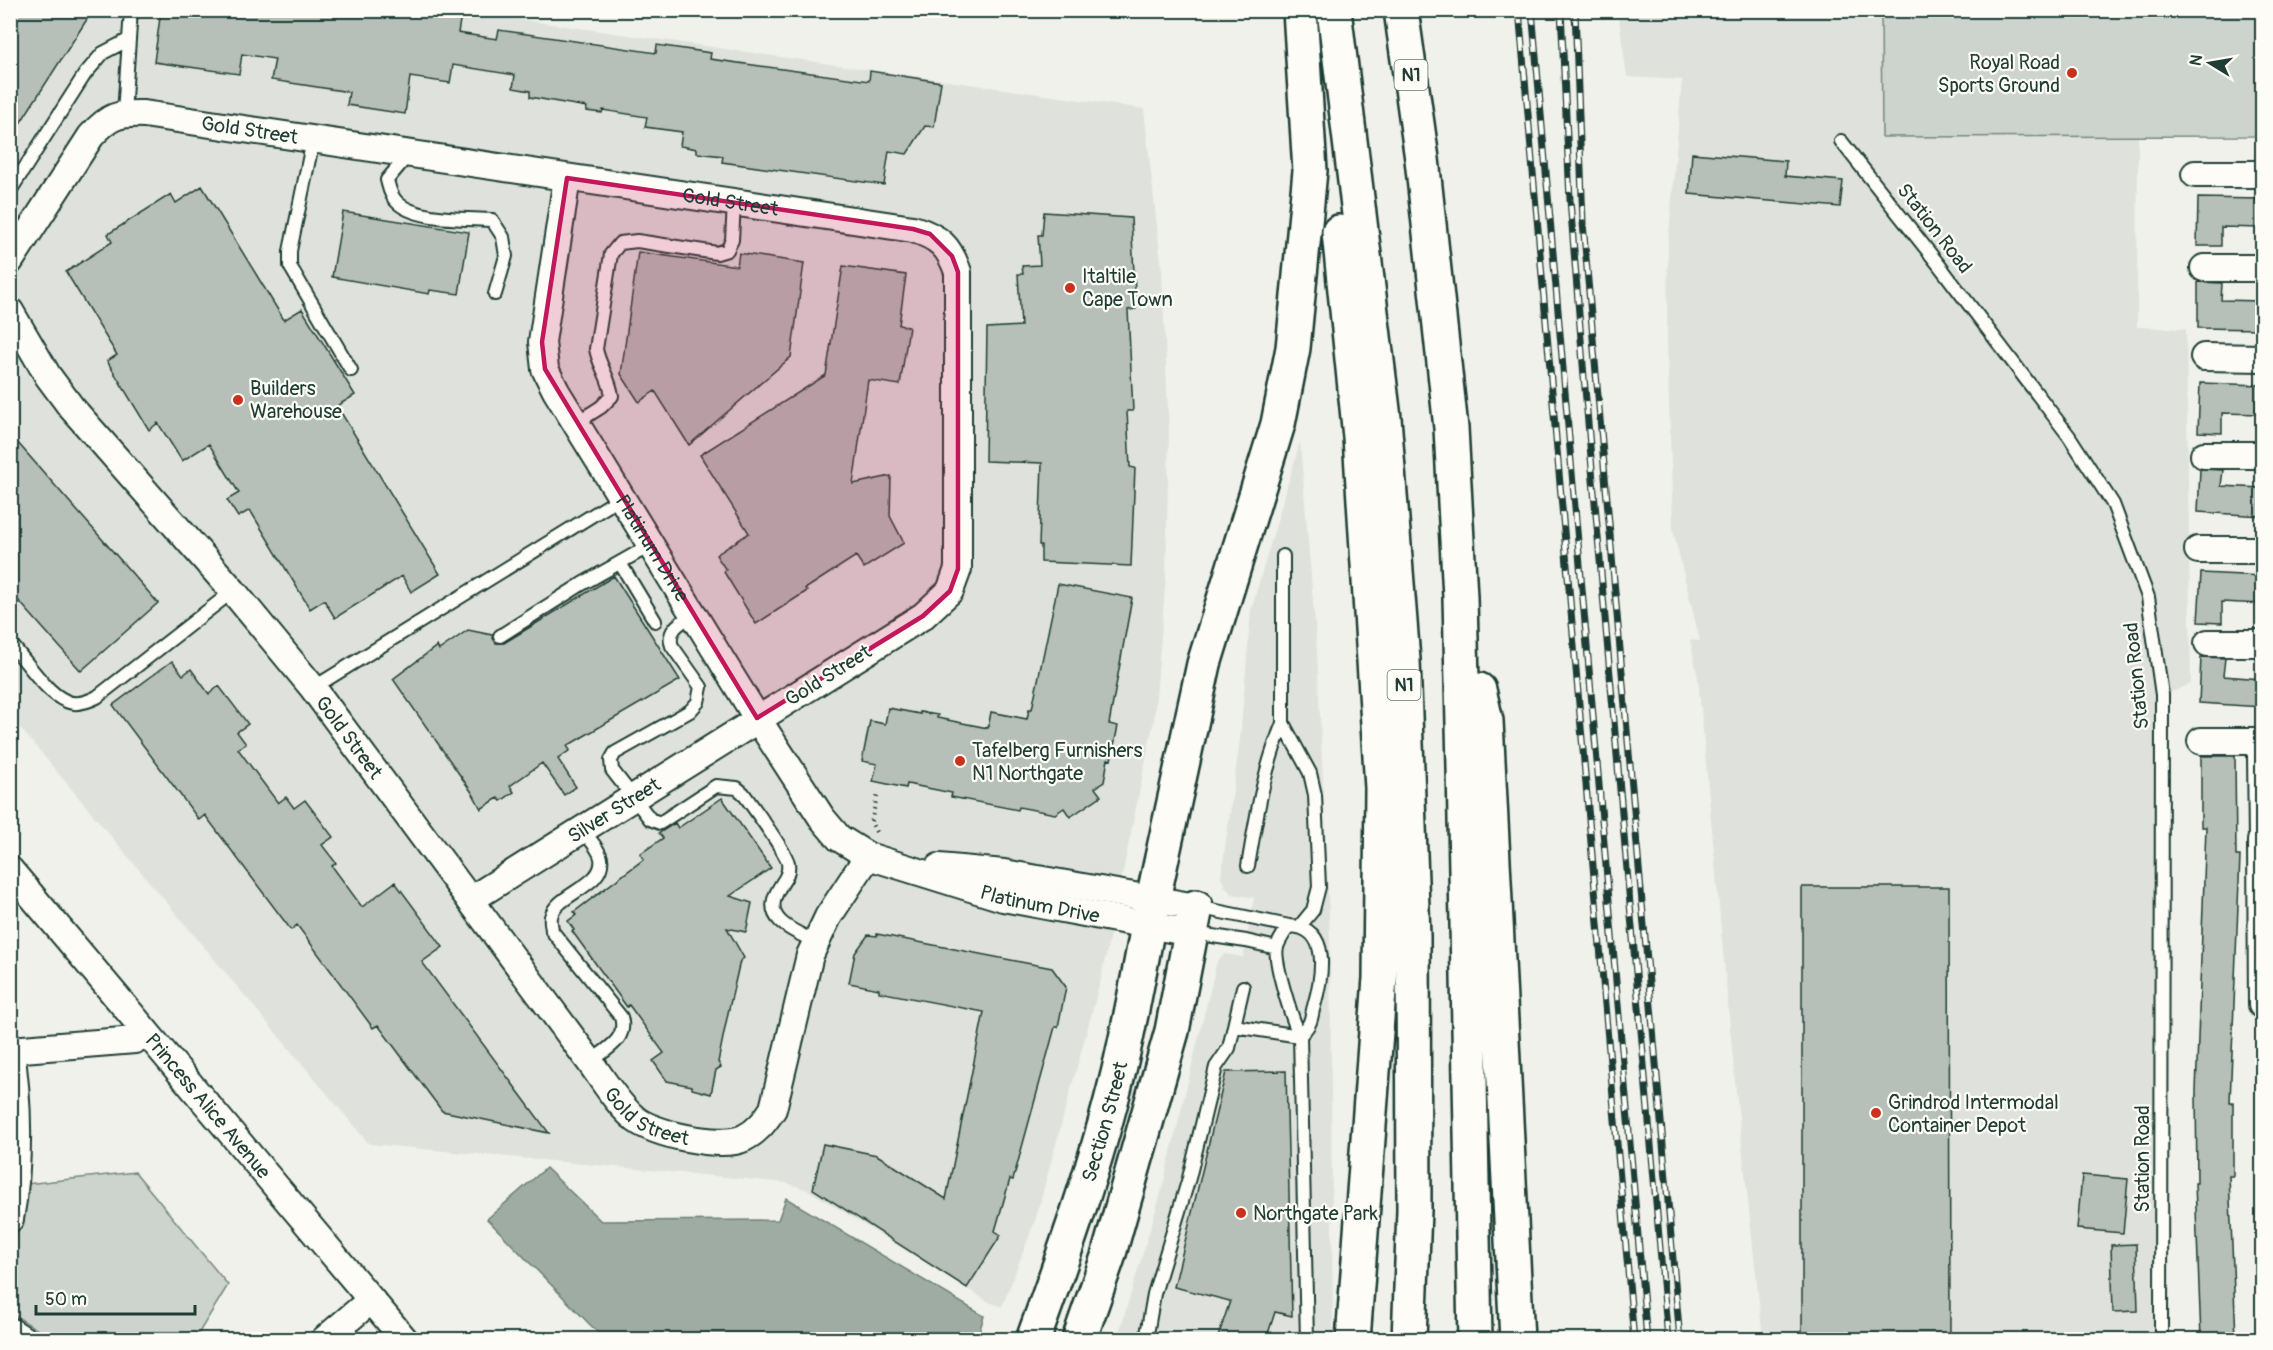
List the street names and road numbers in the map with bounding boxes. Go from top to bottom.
road number: N1 [1394,60,1428,90]
street label: Gold Street [200,111,300,150]
street label: Station Road [1892,178,1978,278]
street label: Gold Street [680,183,781,222]
street label: Platinum Drive [610,490,695,607]
street label: Station Road [2118,621,2155,731]
street label: Gold Street [780,639,877,712]
road number: N1 [1388,670,1420,700]
street label: Gold Street [310,691,389,785]
street label: Silver Street [563,772,666,849]
street label: Platinum Drive [977,880,1102,929]
street label: Princess Alice Avenue [140,1028,276,1184]
street label: Section Street [1076,1058,1134,1185]
street label: Gold Street [599,1082,692,1151]
street label: Station Road [2130,1105,2155,1213]

